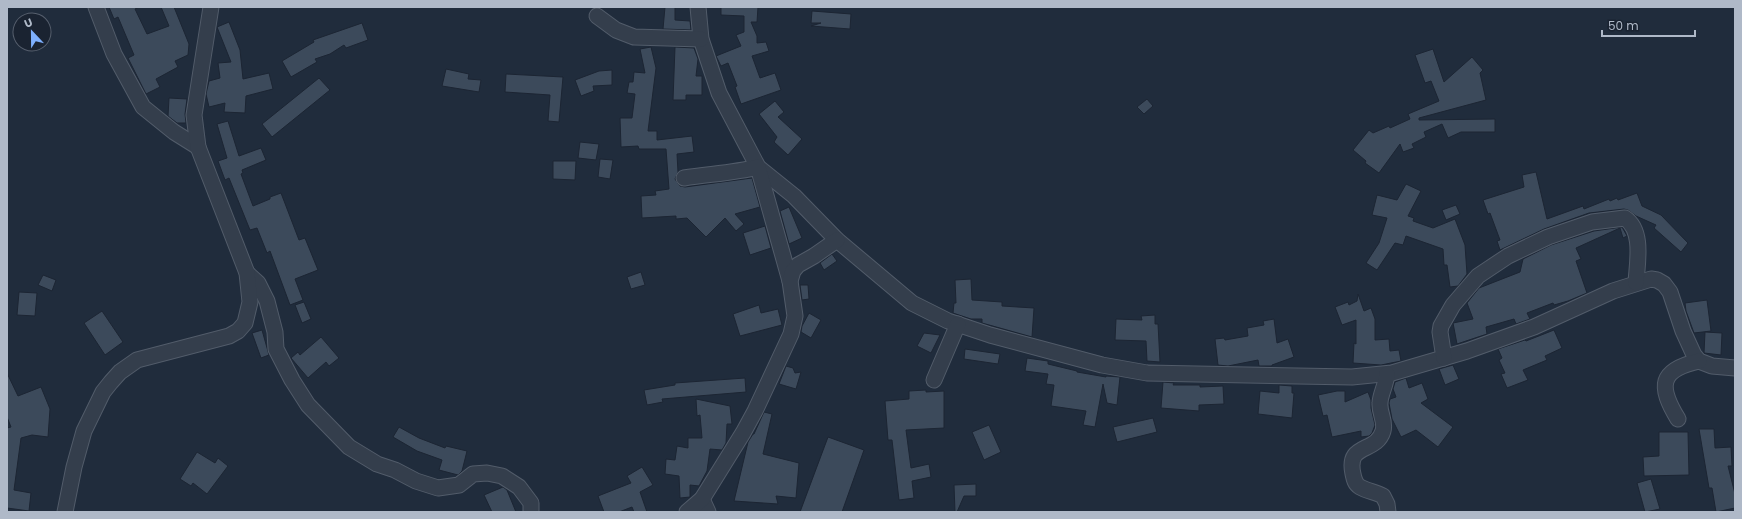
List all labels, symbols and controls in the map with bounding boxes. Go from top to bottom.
north arrow [12,12,52,52]
scale bar [1602,12,1695,38]
text: U [22,14,35,32]
text: 50 m [1608,17,1639,34]

